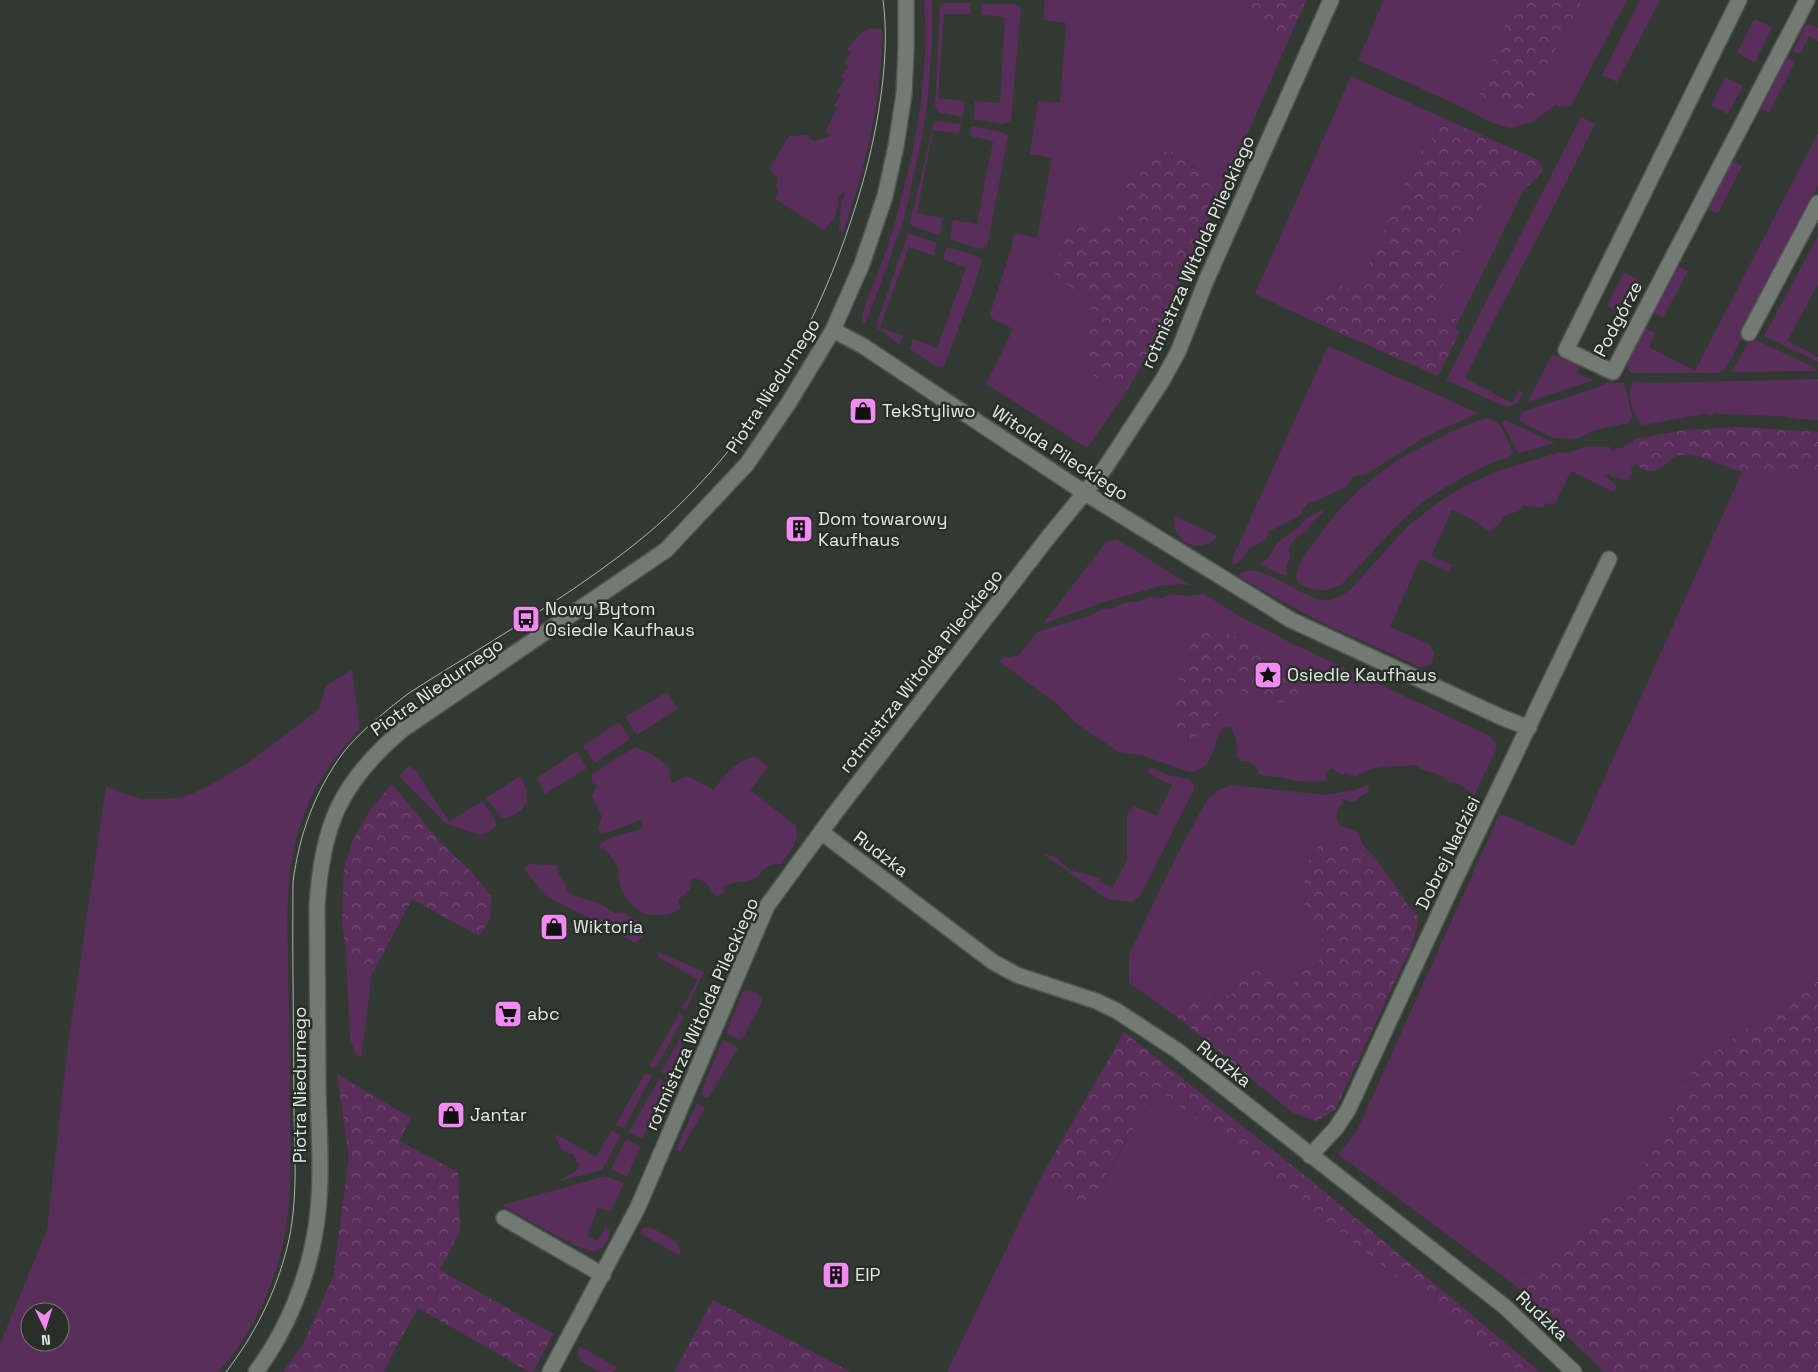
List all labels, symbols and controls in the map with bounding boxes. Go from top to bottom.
street label: rotmistrza Witolda Pileckiego [1136,132,1259,372]
street label: Podgórze [1588,277,1647,361]
street label: Piotra Niedurnego [720,314,825,458]
shop icon: TekStyliwo [848,396,878,426]
place label: TekStyliwo [882,399,976,422]
street label: Witolda Pileckiego [987,400,1133,505]
place label: Dom towarowy Kaufhaus [818,507,948,551]
building icon: Dom towarowy Kaufhaus [784,514,814,544]
street label: rotmistrza Witolda Pileckiego [834,564,1007,777]
place label: Nowy Bytom Osiedle Kaufhaus [545,597,695,641]
bus stop icon: Nowy Bytom Osiedle Kaufhaus [511,604,541,634]
street label: Piotra Niedurnego [366,632,507,741]
place icon: Osiedle Kaufhaus [1253,660,1283,690]
place label: Osiedle Kaufhaus [1287,663,1437,686]
street label: Dobrej Nadziei [1410,792,1485,913]
street label: Rudzka [849,825,913,882]
street label: rotmistrza Witolda Pileckiego [640,894,763,1134]
shop icon: Wiktoria [539,912,569,942]
place label: Wiktoria [573,915,643,938]
supermarket icon: abc [493,999,523,1029]
place label: abc [527,1002,560,1025]
street label: Piotra Niedurnego [288,1007,311,1163]
street label: Rudzka [1192,1035,1256,1092]
shop icon: Jantar [436,1100,466,1130]
place label: Jantar [470,1103,527,1126]
building icon: EIP [821,1260,851,1290]
place label: EIP [855,1263,881,1286]
street label: Rudzka [1511,1286,1573,1346]
north arrow [20,1302,70,1352]
text: N [41,1331,51,1349]

